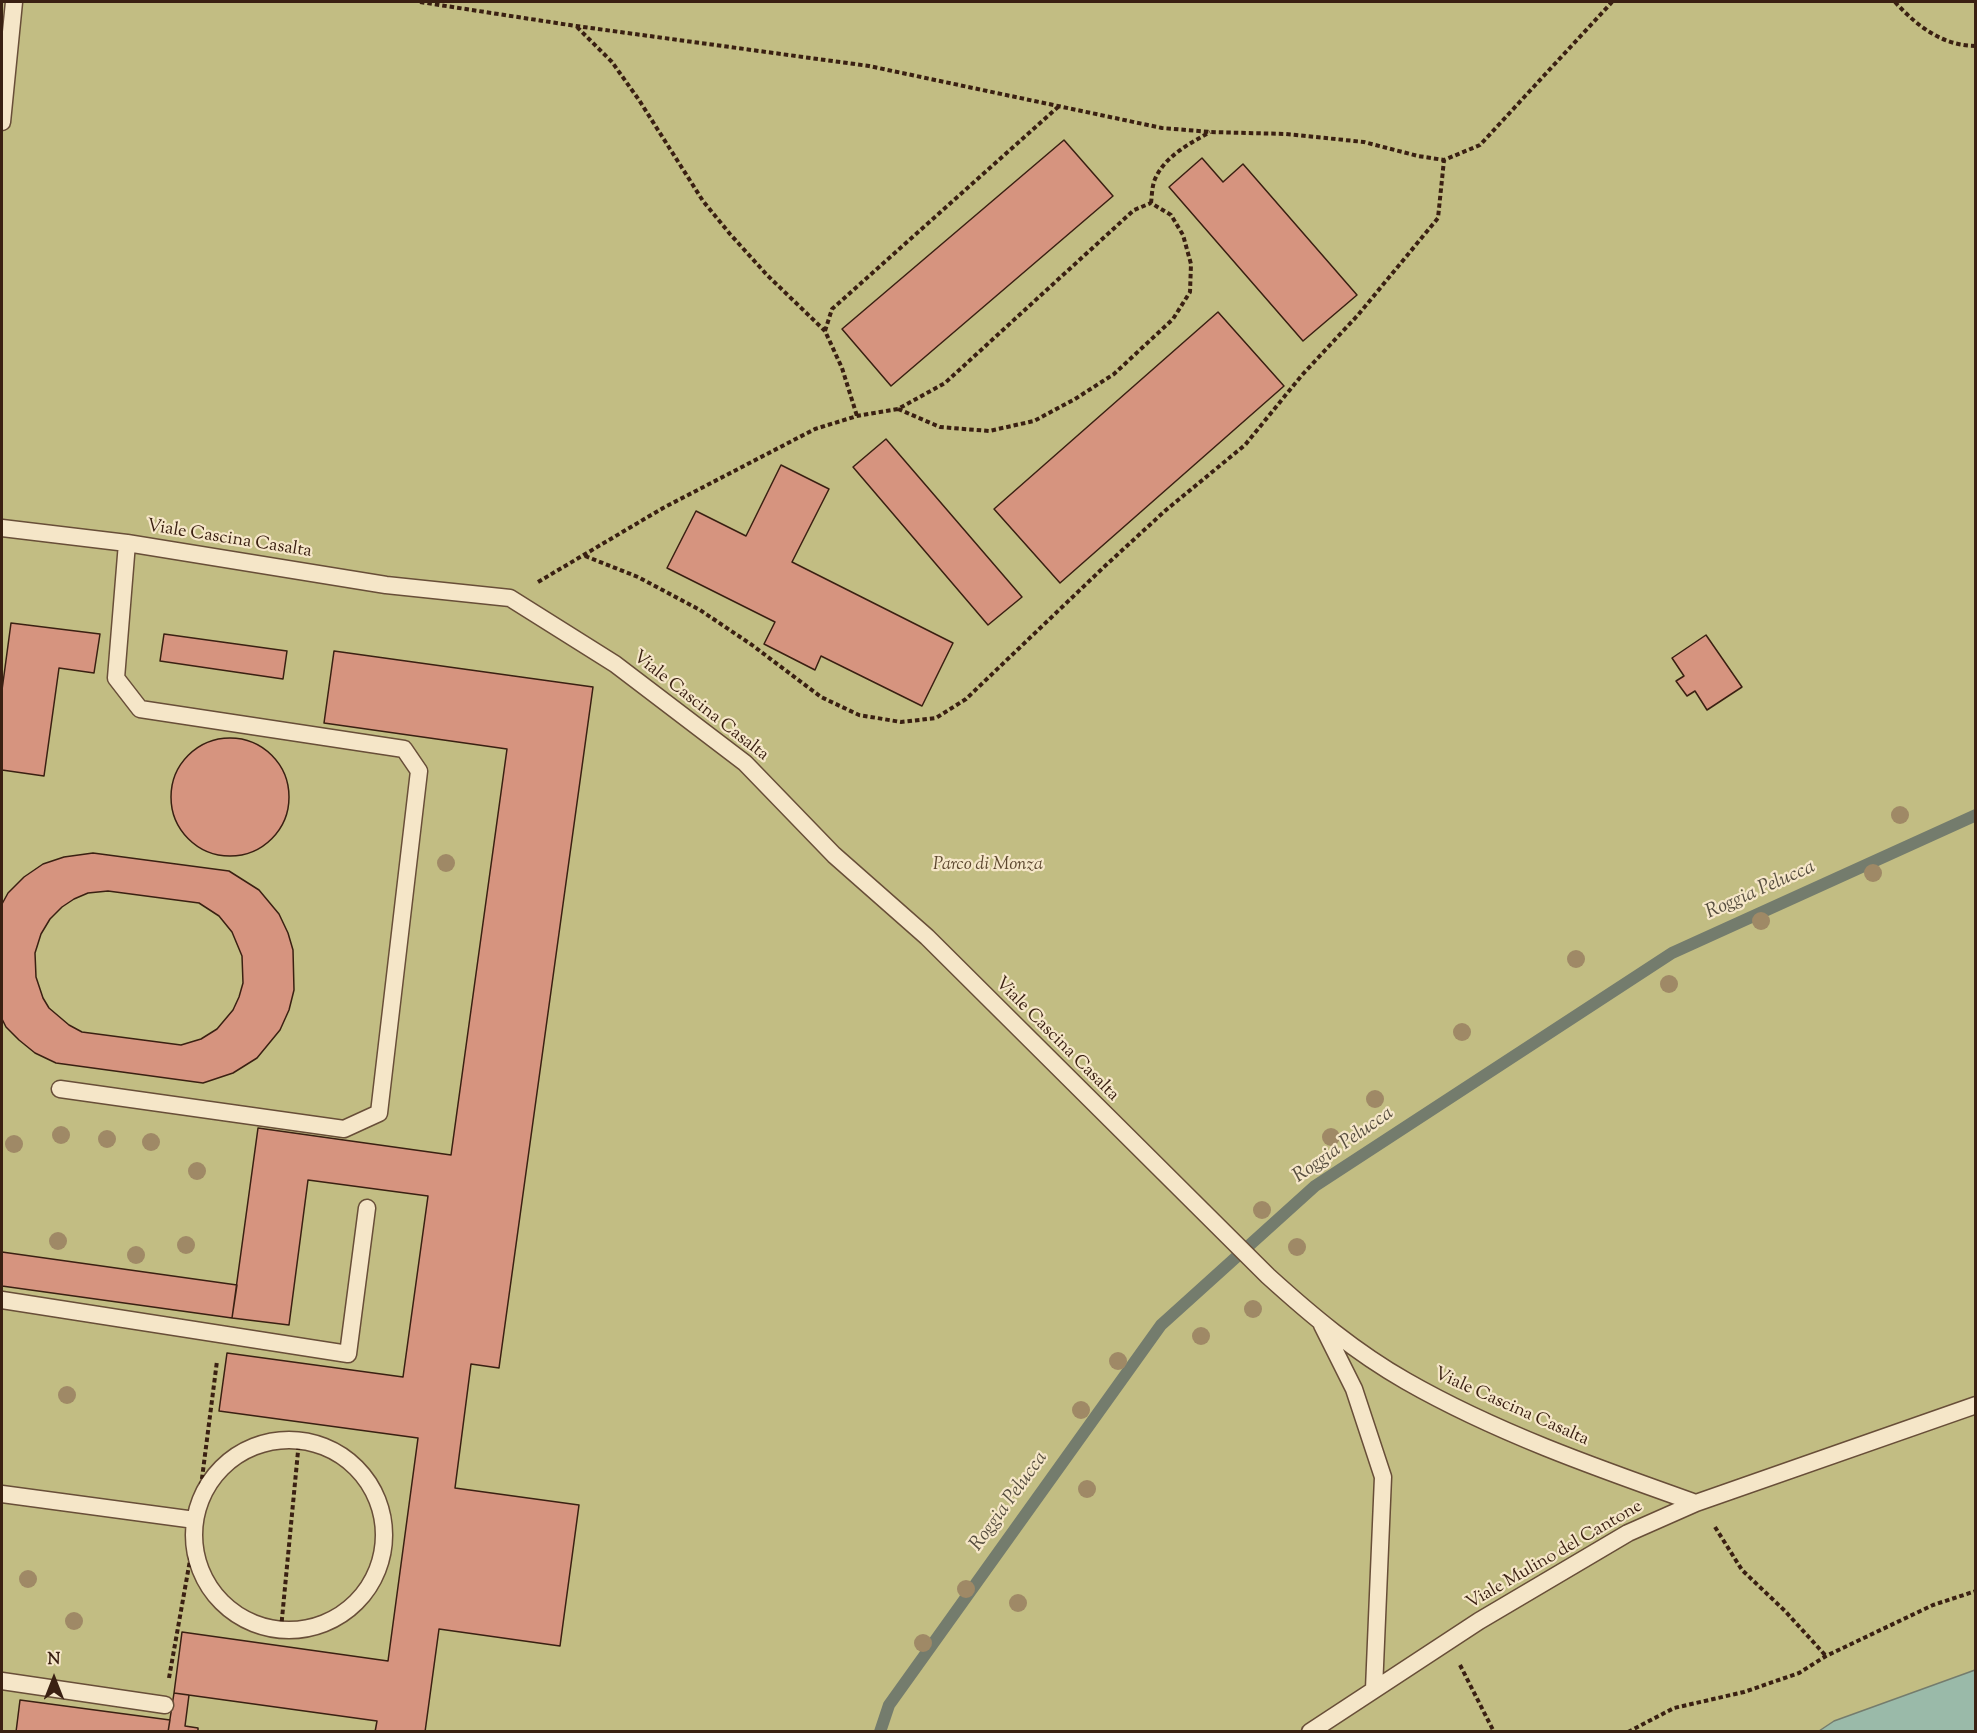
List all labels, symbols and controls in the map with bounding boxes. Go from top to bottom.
street label: Viale Cascina Casalta [145,516,313,564]
street label: Viale Cascina Casalta [628,647,772,767]
park label: Parco di Monza [933,855,1043,877]
water label: Roggia Pelucca [1703,856,1819,926]
street label: Viale Cascina Casalta [989,973,1123,1107]
water label: Roggia Pelucca [1289,1103,1399,1189]
street label: Viale Cascina Casalta [1430,1364,1592,1452]
water label: Roggia Pelucca [966,1447,1054,1557]
street label: Viale Mulino del Cantone [1463,1497,1647,1615]
north arrow [24,1649,84,1709]
text: N [48,1649,60,1672]

